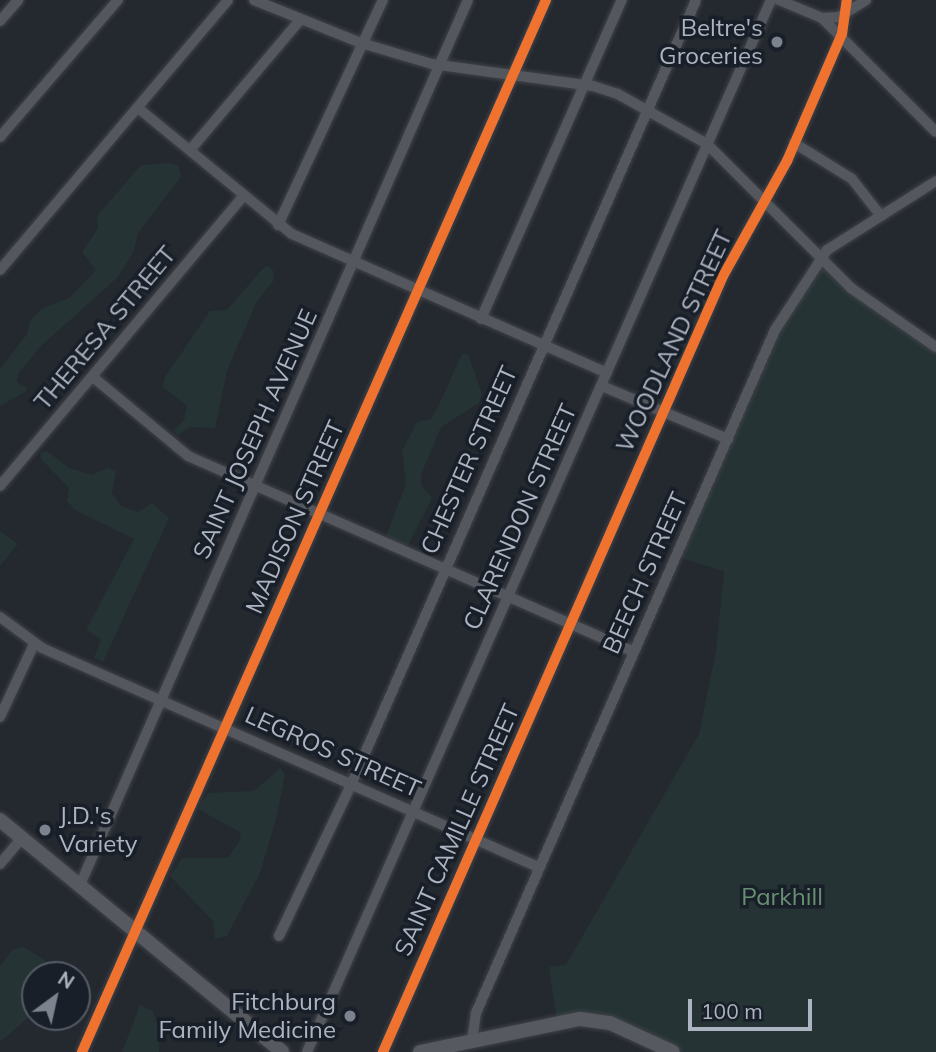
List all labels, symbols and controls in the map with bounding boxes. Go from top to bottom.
place label: Beltre's Groceries [659,14,763,70]
marker: Beltre's Groceries [769,34,785,50]
street label: WOODLAND STREET [610,225,738,457]
street label: THERESA STREET [28,240,182,416]
street label: SAINT JOSEPH AVENUE [187,305,323,563]
street label: CHESTER STREET [415,361,523,559]
street label: CLARENDON STREET [457,400,583,634]
street label: MADISON STREET [240,416,350,618]
street label: BEECH STREET [597,488,693,658]
street label: LEGROS STREET [241,700,425,804]
street label: SAINT CAMILLE STREET [388,700,526,960]
place label: J.D.'s Variety [59,802,138,858]
marker: J.D.'s Variety [37,822,53,838]
park label: Parkhill [741,883,823,911]
north arrow [21,961,91,1031]
text: N [54,966,79,994]
scale bar [691,986,815,1030]
place label: Fitchburg Family Medicine [159,988,336,1044]
text: 100 m [701,998,763,1024]
marker: Fitchburg Family Medicine [342,1008,358,1024]

